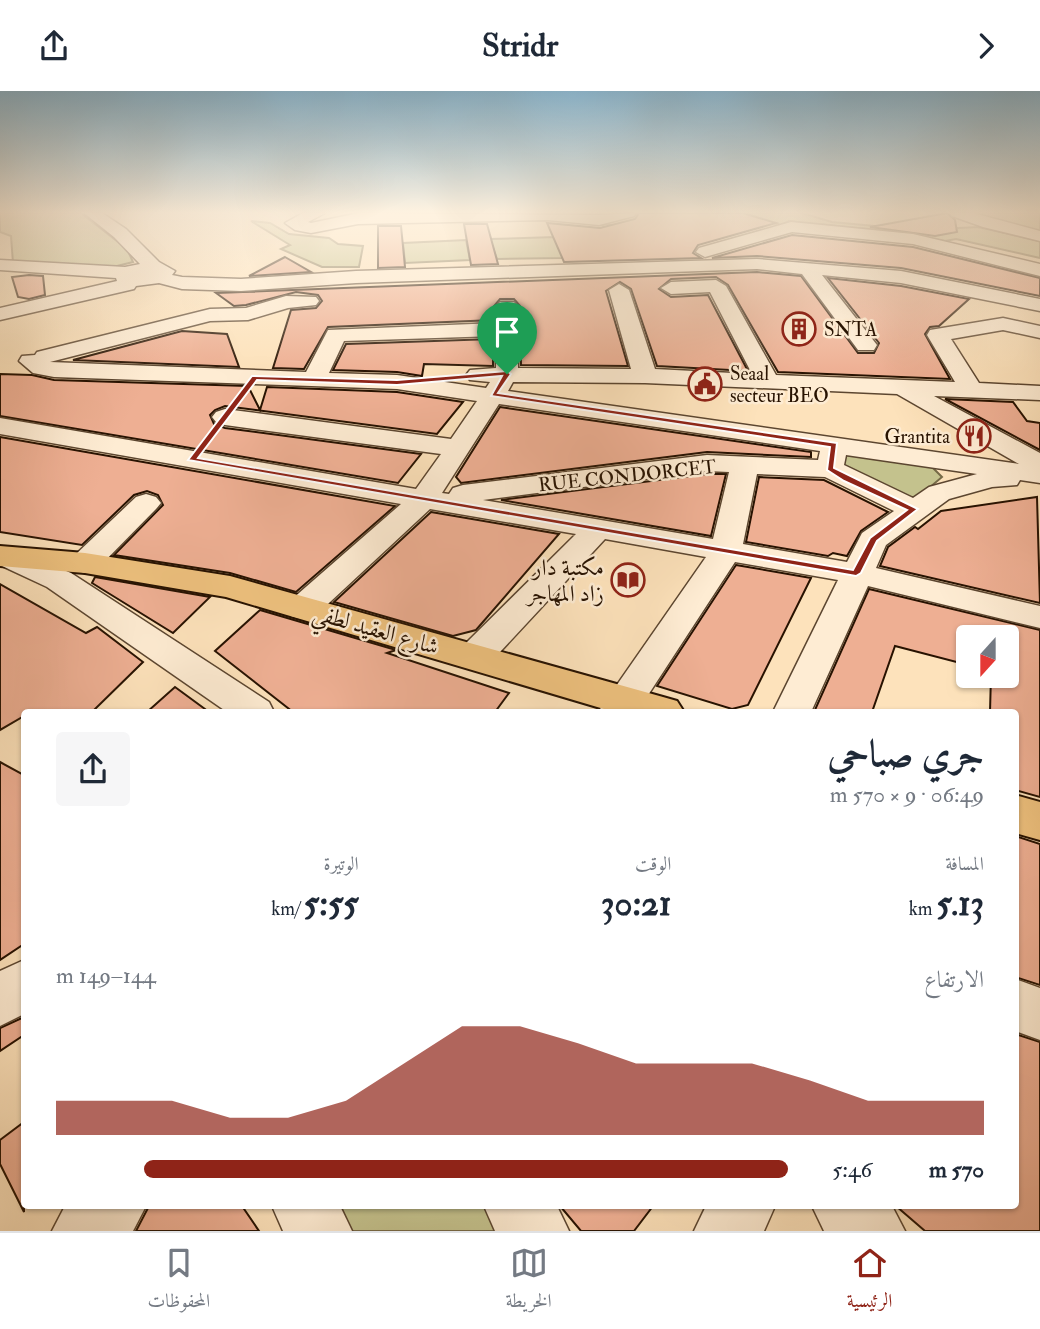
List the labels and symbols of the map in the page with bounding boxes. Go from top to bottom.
pin [477,302,537,374]
building icon: SNTA [780,310,818,348]
place label: SNTA [824,318,877,342]
place label: Seaal secteur BEO [730,362,829,408]
public building icon: Seaal secteur BEO [686,365,724,403]
restaurant icon: Grantita [955,417,993,455]
place label: Grantita [884,425,950,449]
street label: RUE CONDORCET [537,455,717,497]
place label: مكتبة دار زاد المهاجر [525,553,604,608]
library icon: مكتبة دار زاد المهاجر [609,561,647,599]
street label: شارع العقيد لطفي [307,598,442,669]
north arrow [956,625,1018,688]

